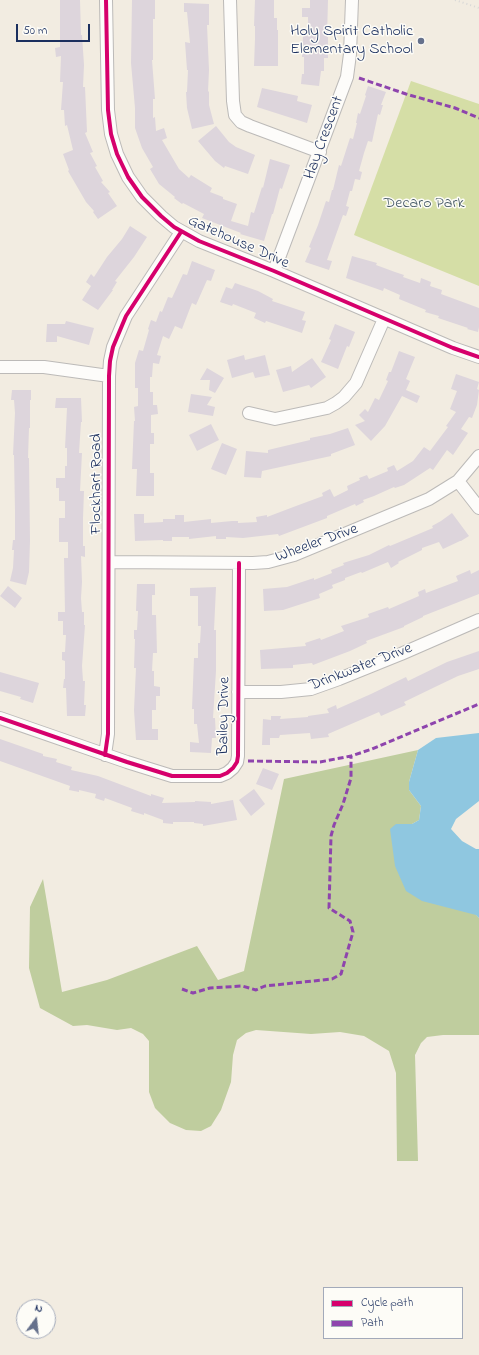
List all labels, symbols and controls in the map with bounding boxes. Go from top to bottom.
scale bar [18,16,92,42]
text: 50 m [23,22,47,40]
place label: Holy Spirit Catholic Elementary School [290,22,413,60]
marker: Holy Spirit Catholic Elementary School [416,36,426,46]
street label: Hay Crescent [301,94,349,182]
park label: Decaro Park [384,194,464,214]
street label: Gatehouse Drive [184,212,292,274]
street label: Flockhart Road [87,434,107,534]
street label: Wheeler Drive [273,520,361,568]
street label: Drinkwater Drive [307,640,415,696]
street label: Bailey Drive [215,677,235,755]
legend [323,1287,463,1339]
text: Cycle path [361,1294,413,1312]
north arrow [16,1299,56,1339]
text: N [33,1300,45,1317]
text: Path [361,1314,383,1332]

